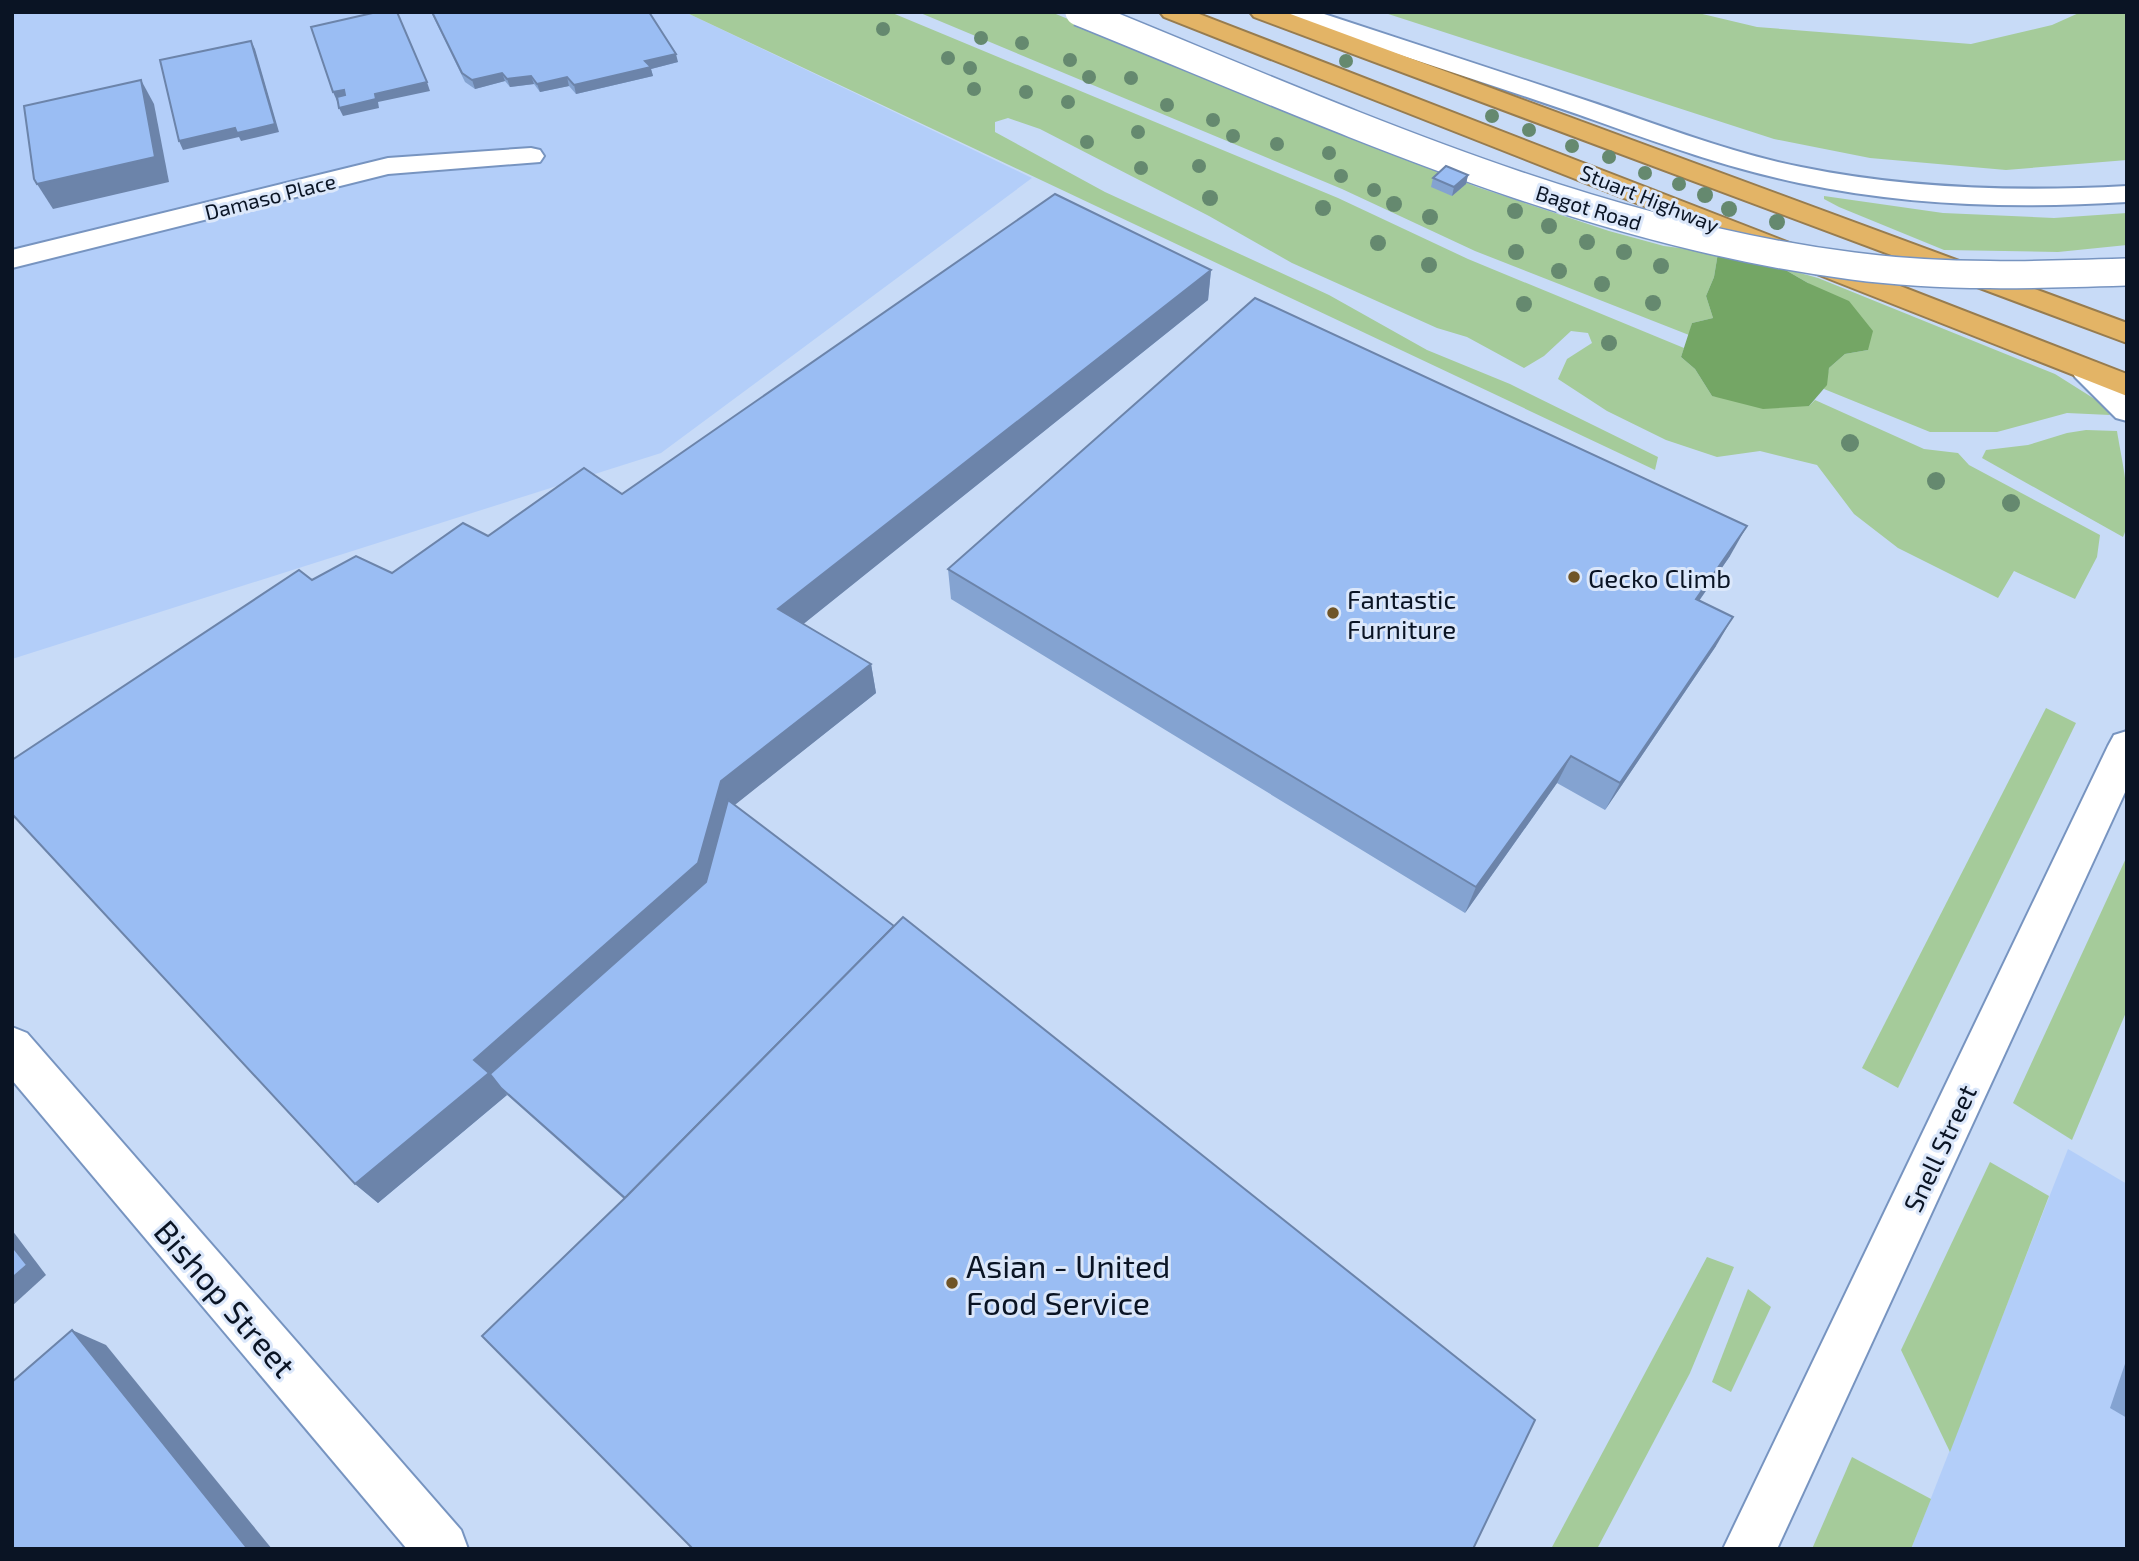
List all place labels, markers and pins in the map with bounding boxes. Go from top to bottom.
place label: Gecko Climb [1588,562,1731,593]
marker: Gecko Climb [1566,569,1582,585]
place label: Fantastic Furniture [1347,583,1456,644]
marker: Fantastic Furniture [1325,605,1341,621]
place label: Asian - United Food Service [966,1246,1170,1321]
marker: Asian - United Food Service [944,1275,960,1291]

